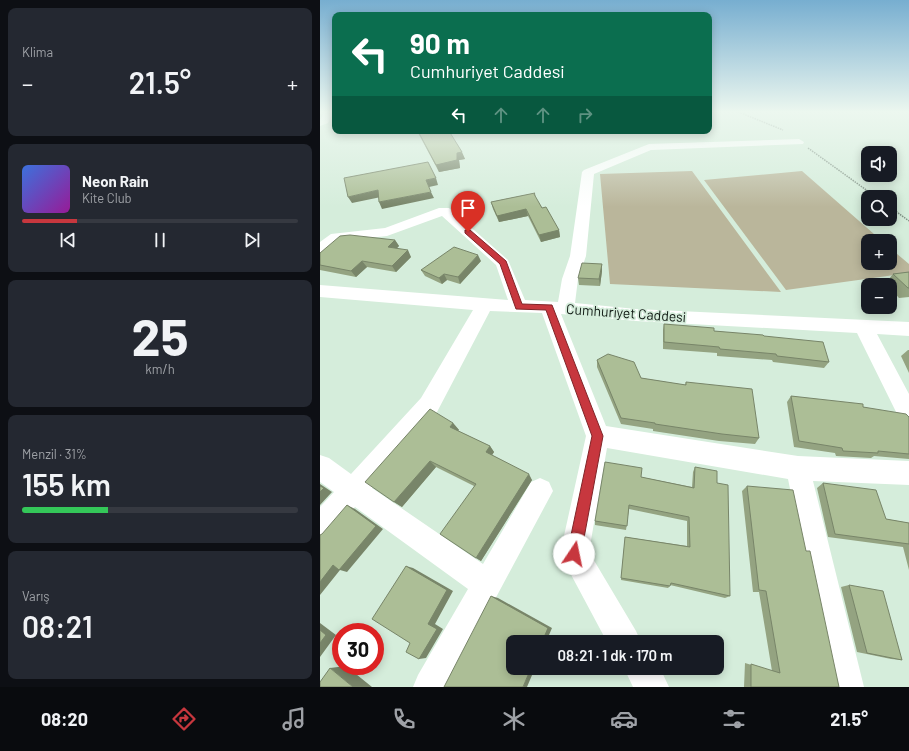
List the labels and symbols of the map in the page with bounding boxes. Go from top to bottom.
pin [451,191,485,232]
street label: Cumhuriyet Caddesi [566,300,687,325]
position arrow [553,533,595,575]
speed limit sign: 30 [332,623,384,675]

